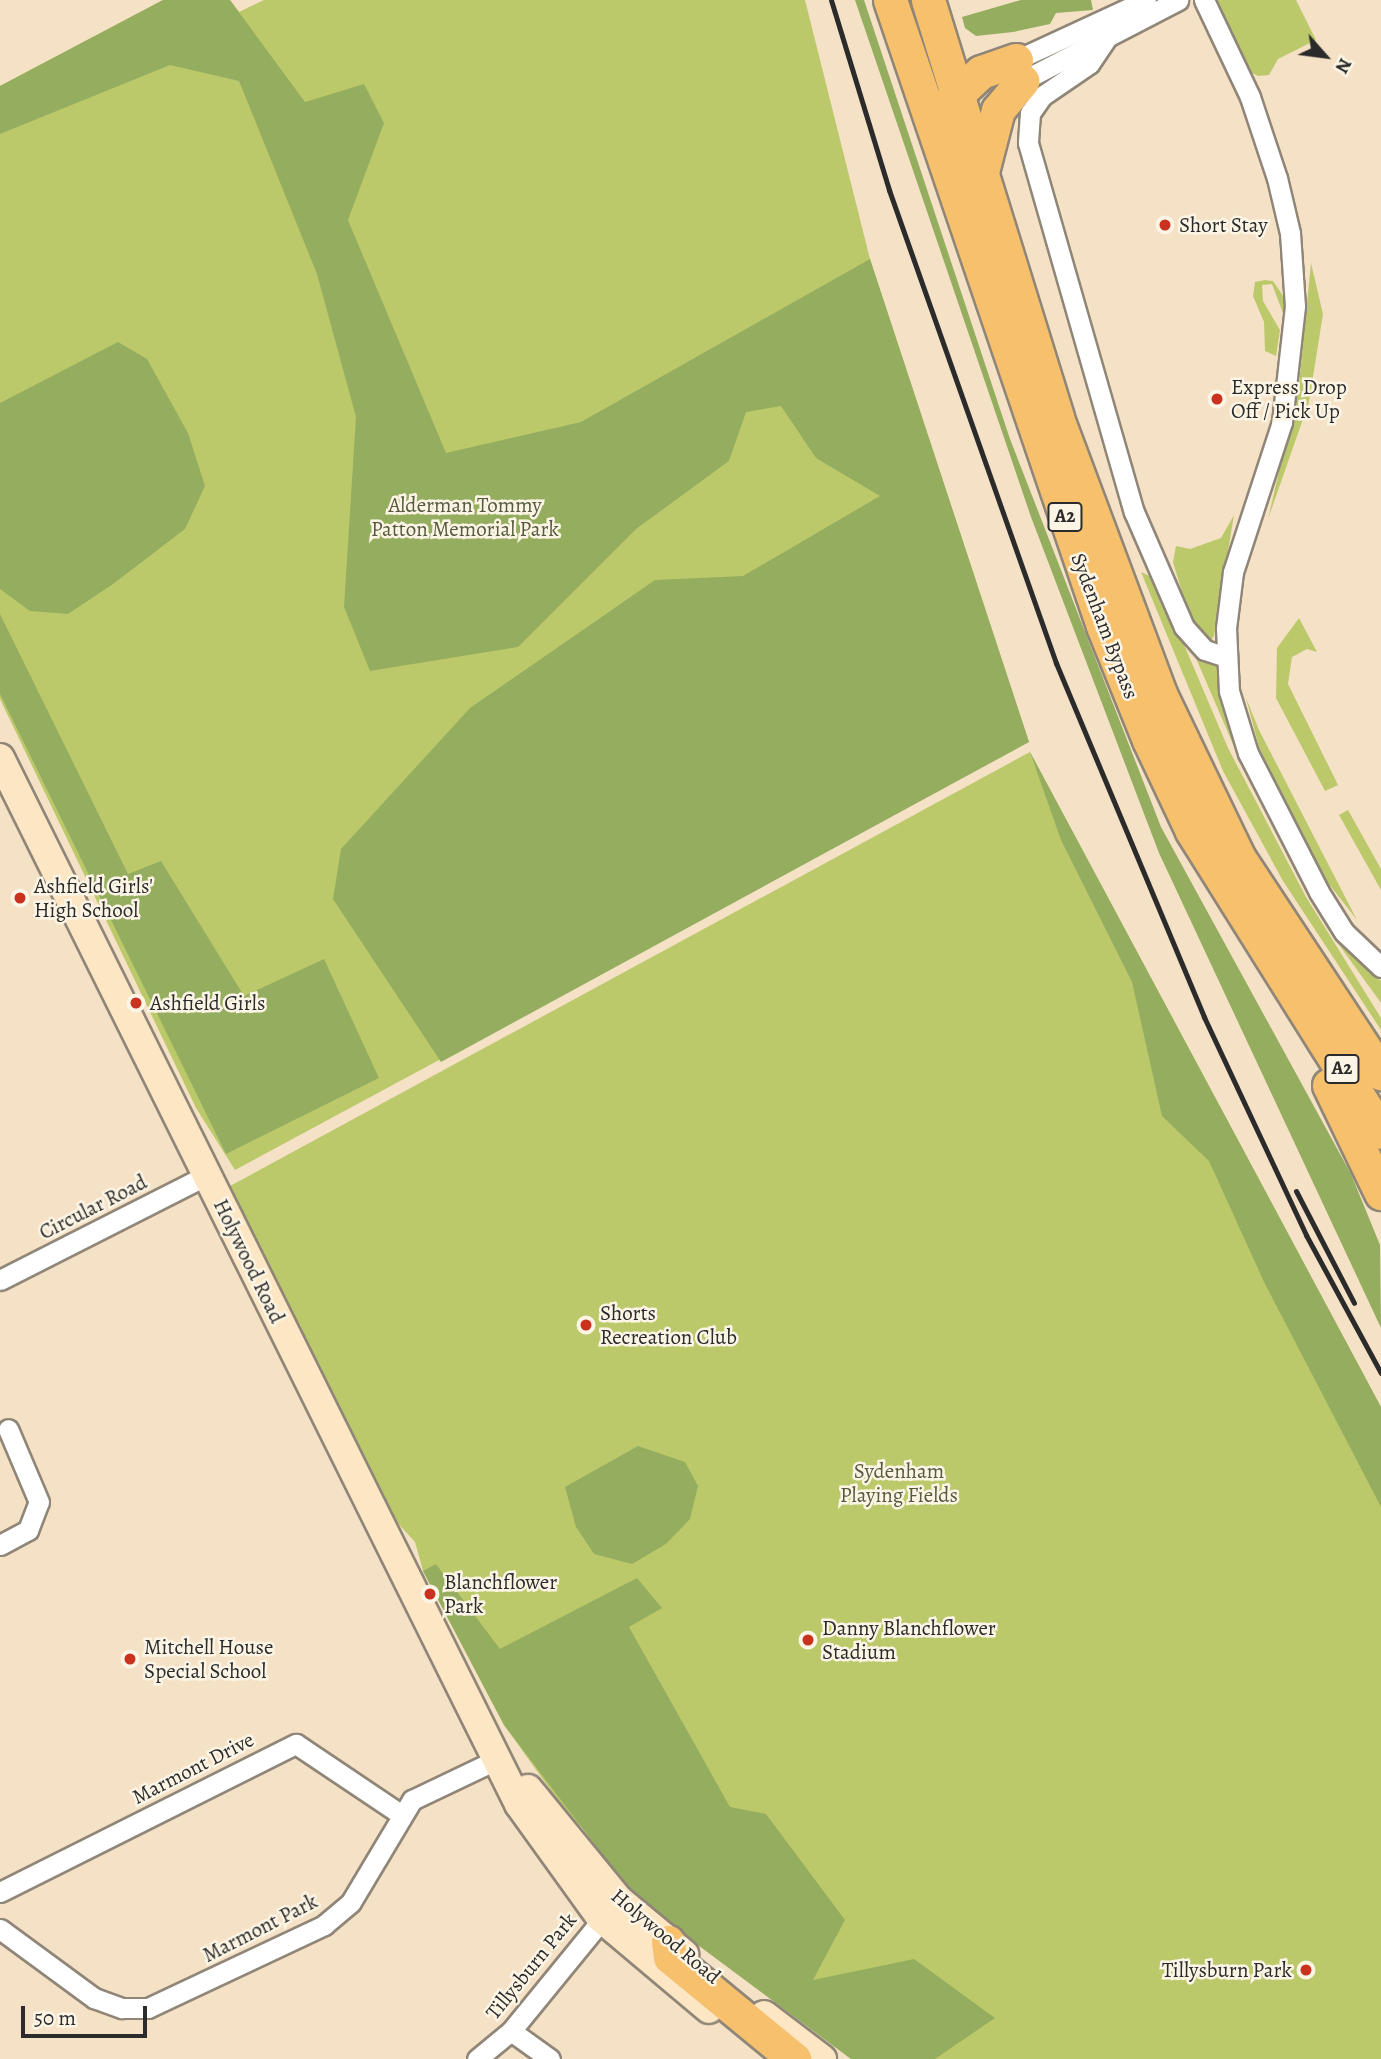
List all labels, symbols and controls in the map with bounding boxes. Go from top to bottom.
north arrow [1290,21,1360,91]
text: N [1329,54,1358,78]
place label: Short Stay [1179,212,1268,238]
marker: Short Stay [1157,217,1173,233]
place label: Express Drop Off / Pick Up [1231,374,1347,424]
marker: Express Drop Off / Pick Up [1209,391,1225,407]
park label: Alderman Tommy Patton Memorial Park [371,492,559,542]
road number: A2 [1046,502,1084,532]
street label: Sydenham Bypass [1066,550,1144,702]
place label: Ashfield Girls' High School [34,873,153,923]
marker: Ashfield Girls' High School [12,890,28,906]
place label: Ashfield Girls [150,990,265,1016]
marker: Ashfield Girls [128,995,144,1011]
road number: A2 [1323,1054,1361,1084]
street label: Circular Road [35,1169,151,1245]
street label: Holywood Road [208,1195,290,1327]
place label: Shorts Recreation Club [600,1300,737,1350]
marker: Shorts Recreation Club [578,1317,594,1333]
park label: Sydenham Playing Fields [840,1458,958,1508]
place label: Blanchflower Park [444,1569,557,1619]
marker: Blanchflower Park [422,1586,438,1602]
place label: Danny Blanchflower Stadium [822,1615,996,1665]
marker: Danny Blanchflower Stadium [800,1632,816,1648]
place label: Mitchell House Special School [144,1634,273,1684]
marker: Mitchell House Special School [122,1651,138,1667]
street label: Marmont Drive [128,1727,258,1809]
street label: Holywood Road [606,1883,726,1989]
street label: Marmont Park [198,1888,322,1968]
street label: Tillysburn Park [480,1908,582,2024]
place label: Tillysburn Park [1162,1957,1292,1983]
marker: Tillysburn Park [1298,1962,1314,1978]
scale bar [24,1993,150,2037]
text: 50 m [34,2004,76,2032]

